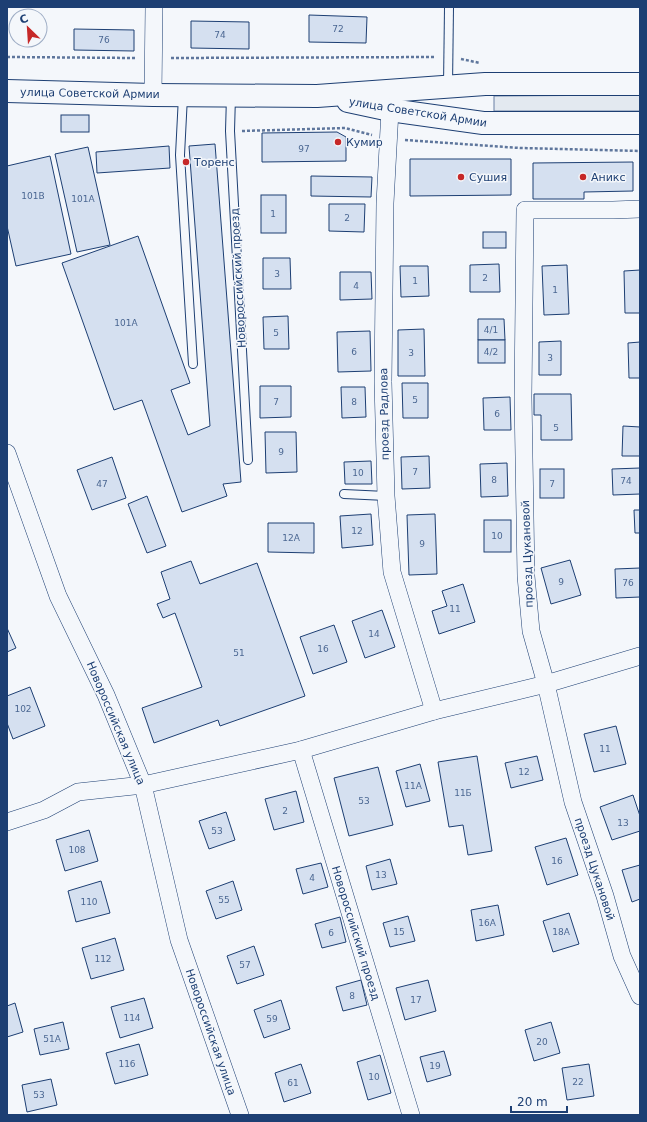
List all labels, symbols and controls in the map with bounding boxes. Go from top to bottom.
north arrow [8,8,48,48]
text: С [18,12,30,27]
house number: 72 [332,24,344,34]
house number: 74 [214,30,226,40]
house number: 76 [98,35,110,45]
street label: улица Советской Армии [20,86,160,101]
street label: улица Советской Армии [348,95,488,130]
place label: Кумир [346,136,383,149]
marker: Кумир [333,137,343,147]
house number: 97 [298,144,310,154]
place label: Торенс [193,156,234,169]
marker: Торенс [181,157,191,167]
place label: Сушия [469,171,507,184]
place label: Аникс [591,171,626,184]
marker: Сушия [456,172,466,182]
marker: Аникс [578,172,588,182]
house number: 101В [21,191,45,201]
house number: 101А [71,194,96,204]
street label: Новороссийский проезд [228,207,249,348]
house number: 1 [270,209,276,219]
house number: 2 [344,213,350,223]
house number: 3 [274,269,280,279]
house number: 2 [482,273,488,283]
house number: 1 [412,276,418,286]
house number: 4 [353,281,359,291]
house number: 1 [552,285,558,295]
house number: 101А [114,318,139,328]
house number: 4/1 [484,325,498,335]
house number: 5 [273,328,279,338]
house number: 6 [351,347,357,357]
house number: 4/2 [484,347,498,357]
house number: 3 [408,348,414,358]
house number: 3 [547,353,553,363]
street label: проезд Радлова [377,368,392,460]
house number: 5 [412,395,418,405]
house number: 7 [273,397,279,407]
house number: 8 [351,397,357,407]
house number: 6 [494,409,500,419]
house number: 5 [553,423,559,433]
house number: 9 [278,447,284,457]
house number: 7 [412,467,418,477]
house number: 10 [352,468,364,478]
house number: 8 [491,475,497,485]
house number: 74 [620,476,632,486]
house number: 47 [96,479,108,489]
house number: 7 [549,479,555,489]
street label: проезд Цукановой [519,500,536,608]
house number: 12 [351,526,363,536]
house number: 10 [491,531,503,541]
house number: 12А [282,533,301,543]
house number: 9 [419,539,425,549]
house number: 9 [558,577,564,587]
house number: 76 [622,578,634,588]
house number: 11 [449,604,461,614]
house number: 14 [368,629,380,639]
house number: 16 [317,644,329,654]
house number: 51 [233,648,245,658]
street label: Новороссийская улица [84,660,147,787]
house number: 102 [14,704,32,714]
house number: 11 [599,744,611,754]
house number: 12 [518,767,530,777]
house number: 11А [404,781,423,791]
house number: 11Б [454,788,472,798]
house number: 53 [358,796,370,806]
house number: 2 [282,806,288,816]
street label: проезд Цукановой [572,816,617,922]
house number: 13 [617,818,629,828]
house number: 53 [211,826,223,836]
house number: 108 [68,845,86,855]
house number: 16 [551,856,563,866]
street label: Новороссийский проезд [329,864,382,1002]
house number: 13 [375,870,387,880]
house number: 4 [309,873,315,883]
house number: 55 [218,895,230,905]
house number: 110 [80,897,98,907]
house number: 16А [478,918,497,928]
house number: 15 [393,927,405,937]
house number: 18А [552,927,571,937]
house number: 6 [328,928,334,938]
house number: 112 [94,954,112,964]
house number: 57 [239,960,251,970]
street label: Новороссийская улица [183,967,238,1097]
house number: 8 [349,991,355,1001]
house number: 17 [410,995,422,1005]
house number: 114 [123,1013,141,1023]
house number: 59 [266,1014,278,1024]
house number: 51А [43,1034,62,1044]
house number: 20 [536,1037,548,1047]
house number: 116 [118,1059,136,1069]
house number: 19 [429,1061,441,1071]
house number: 10 [368,1072,380,1082]
house number: 22 [572,1077,584,1087]
house number: 61 [287,1078,299,1088]
scale bar [511,1088,567,1114]
house number: 53 [33,1090,45,1100]
text: 20 m [517,1095,548,1109]

